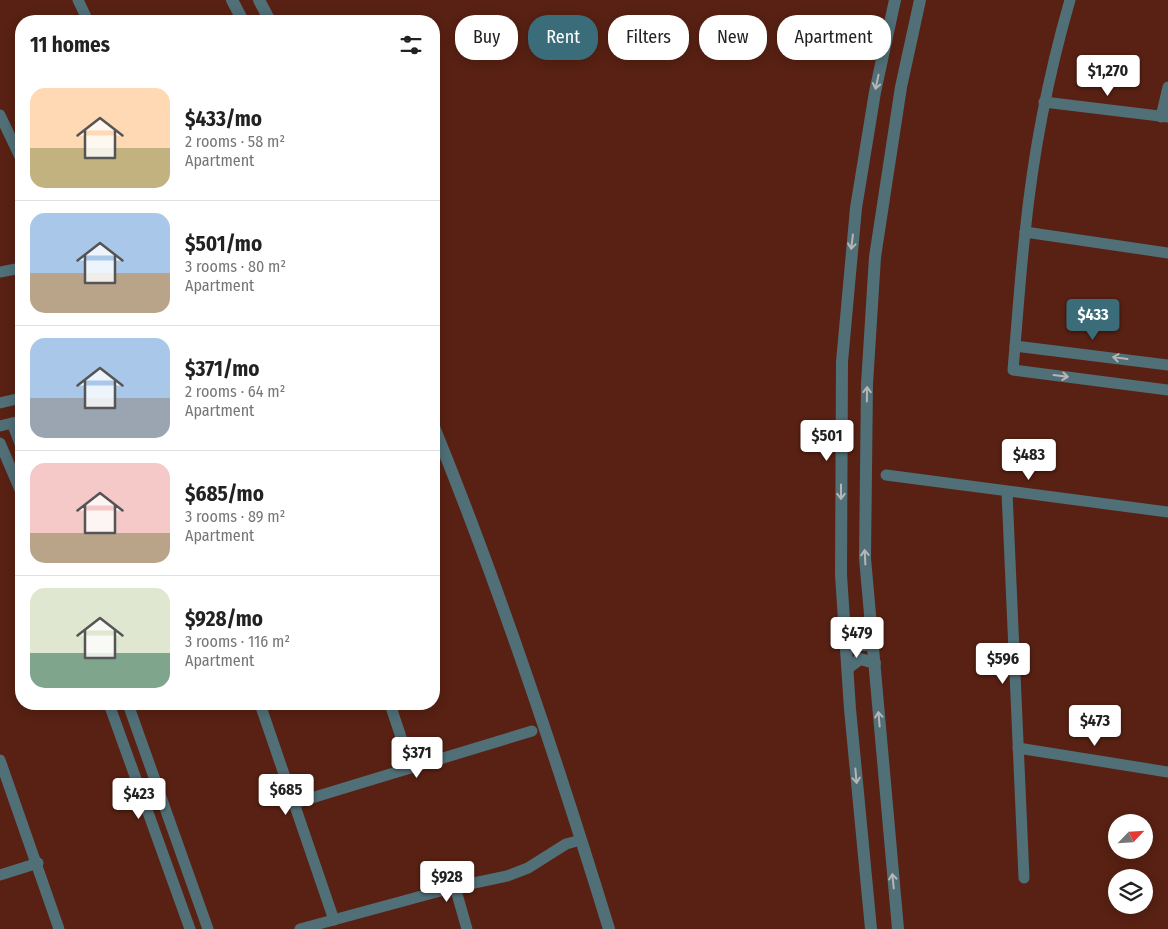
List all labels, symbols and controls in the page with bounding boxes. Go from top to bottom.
chip: Buy [455,15,518,60]
chip: Rent [528,15,598,60]
chip: Filters [608,15,689,60]
chip: New [699,15,767,60]
chip: Apartment [777,15,891,60]
icon: filters [397,31,425,59]
text: 11 homes [30,32,110,58]
pin: $1,270 [1067,54,1149,97]
text: $1,270 [1088,61,1128,80]
one-way arrow [872,73,881,89]
text: $433/mo [185,106,262,132]
icon: home [70,108,130,168]
text: 2 rooms · 58 m² [185,132,285,151]
text: Apartment [185,151,254,170]
text: $501/mo [185,231,262,257]
icon: home [70,233,130,293]
one-way arrow [847,234,857,250]
text: 3 rooms · 80 m² [185,257,286,276]
text: Apartment [185,276,254,295]
pin: $433 [1063,298,1123,341]
text: $433 [1077,305,1109,324]
one-way arrow [1112,353,1128,363]
text: $371/mo [185,356,259,382]
icon: home [70,358,130,418]
one-way arrow [1053,371,1069,381]
text: 2 rooms · 64 m² [185,382,285,401]
one-way arrow [862,387,872,403]
text: Apartment [185,401,254,420]
pin: $501 [797,420,857,462]
text: $501 [812,426,842,445]
pin: $483 [999,438,1059,481]
text: $483 [1013,445,1045,464]
text: $685/mo [185,481,264,507]
icon: home [70,483,130,543]
one-way arrow [836,484,846,500]
text: 3 rooms · 89 m² [185,507,285,526]
text: Apartment [185,526,254,545]
one-way arrow [860,549,869,565]
text: $928/mo [185,606,263,632]
icon: home [70,608,130,668]
pin: $479 [827,616,887,659]
text: $479 [842,623,872,642]
text: 3 rooms · 116 m² [185,632,290,651]
pin: $596 [973,642,1033,685]
text: $596 [987,649,1019,668]
text: Apartment [185,651,254,670]
pin: $473 [1065,704,1125,747]
one-way arrow [874,711,884,727]
text: $473 [1080,711,1110,730]
pin: $371 [387,736,447,779]
text: $371 [403,743,431,762]
one-way arrow [851,768,861,784]
pin: $685 [256,774,316,816]
pin: $423 [109,778,169,820]
text: $685 [270,780,302,799]
text: $423 [124,784,155,803]
north arrow [1108,814,1152,859]
map controls [1108,814,1153,914]
pin: $928 [417,860,477,903]
text: $928 [431,867,463,886]
button: layers [1108,869,1153,914]
one-way arrow [888,873,898,889]

